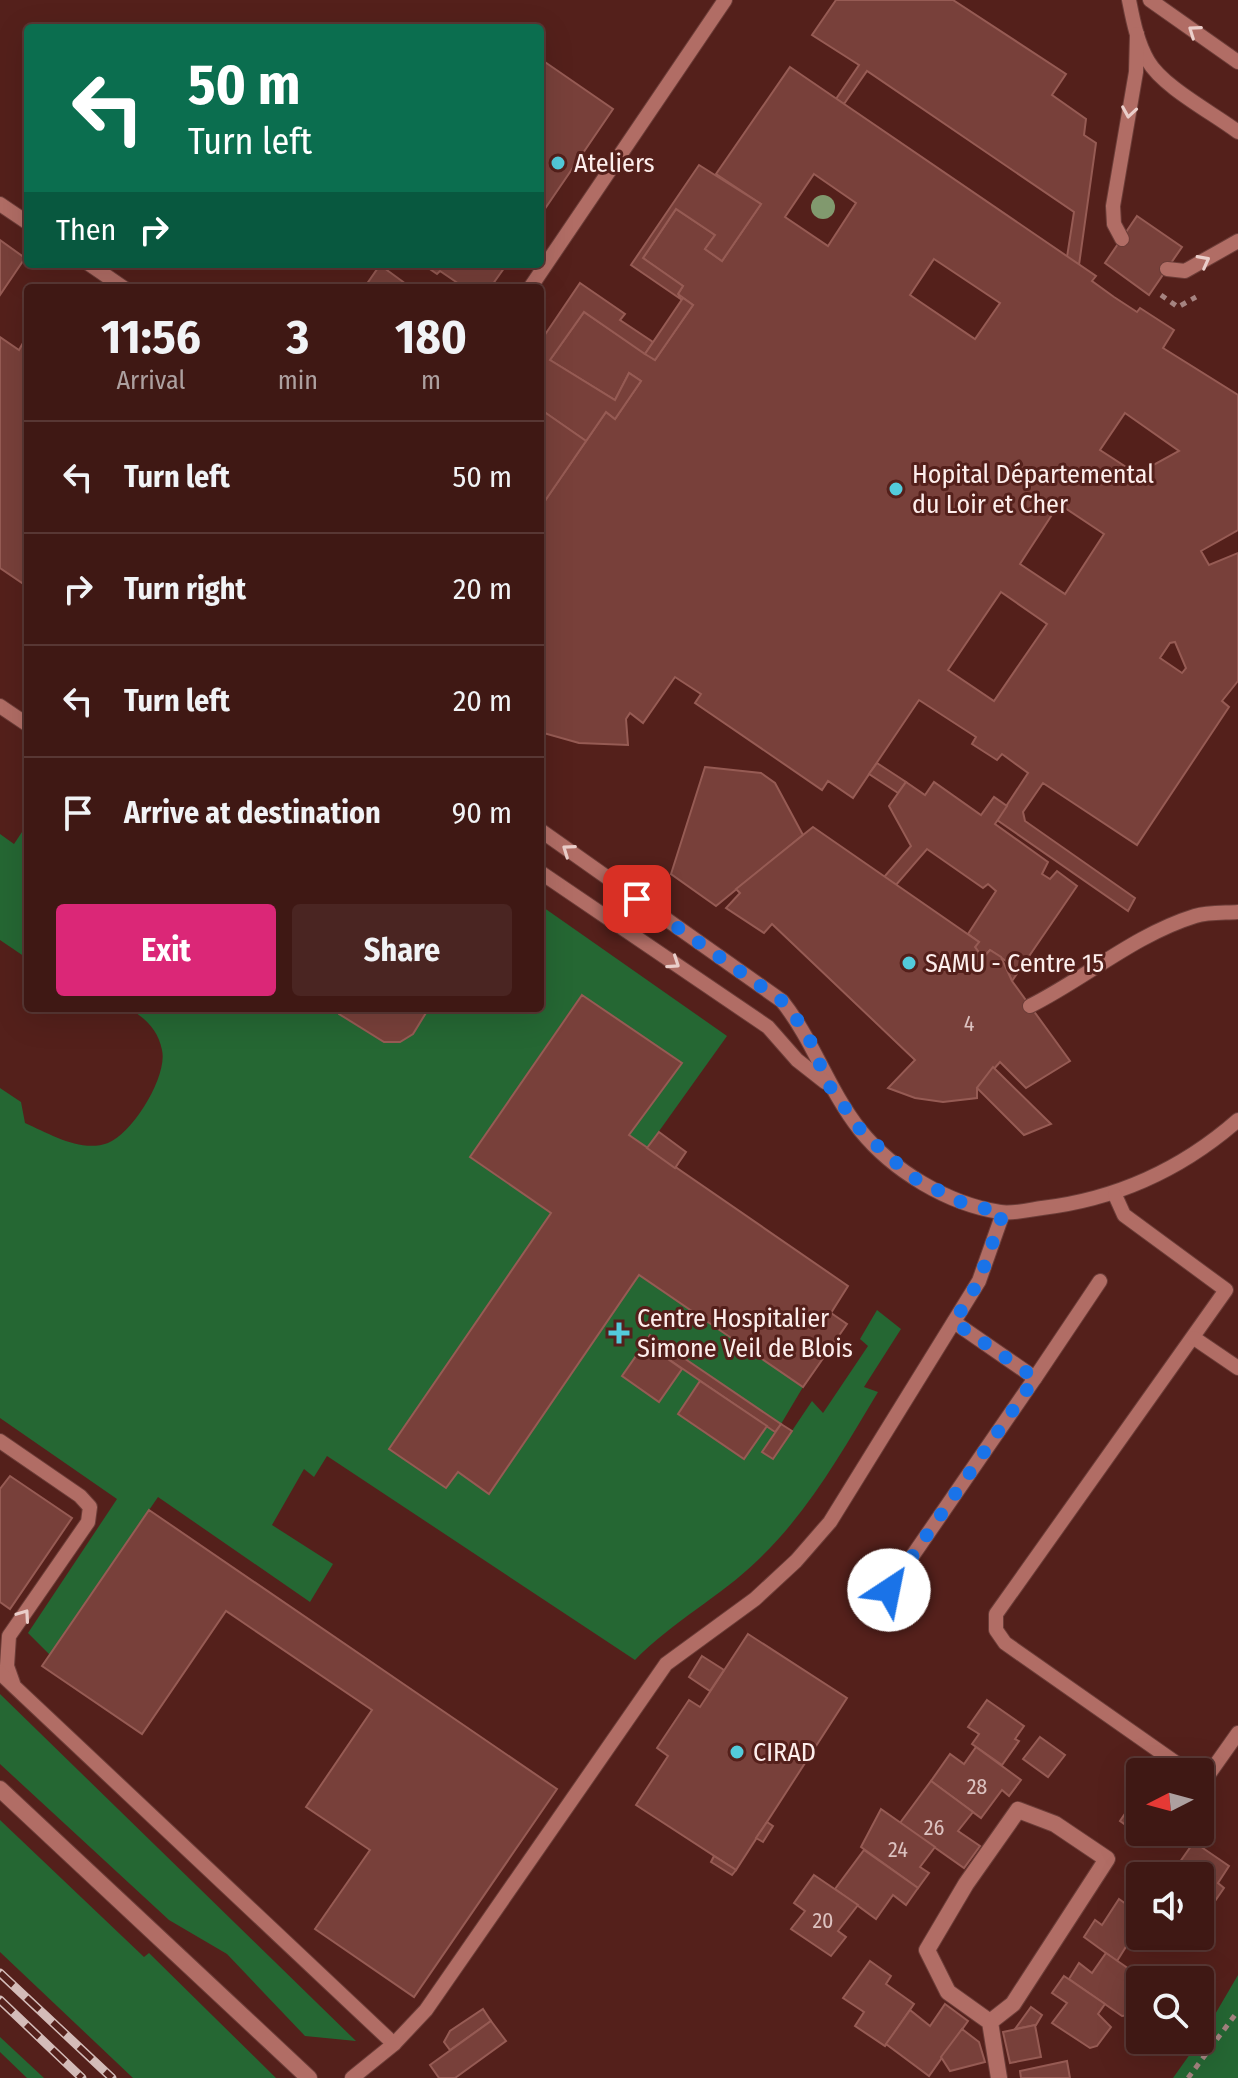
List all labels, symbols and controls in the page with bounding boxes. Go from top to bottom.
one-way arrow [1188,26,1202,41]
text: 50 m [188,52,300,119]
icon: left [56,56,160,160]
one-way arrow [1122,105,1139,118]
text: Turn left [188,120,312,164]
place label: Ateliers [574,148,655,179]
marker: Ateliers [549,154,567,172]
icon: right [132,208,176,252]
text: Then [56,212,116,248]
one-way arrow [1195,255,1210,271]
text: 11:56 [101,308,201,366]
text: 3 [287,308,309,366]
text: 180 [395,308,467,366]
text: Arrival [116,365,185,396]
text: min [278,365,318,396]
text: m [421,365,441,396]
icon: left [56,455,100,499]
text: Turn left [124,459,230,495]
text: 50 m [452,459,512,495]
place label: Hopital Départemental du Loir et Cher [912,459,1154,520]
marker: Hopital Départemental du Loir et Cher [887,480,905,498]
icon: right [56,567,100,611]
text: Turn right [124,571,246,607]
text: 20 m [453,571,512,607]
icon: left [56,679,100,723]
text: Turn left [124,683,230,719]
text: 20 m [453,683,512,719]
icon: arrive [56,791,100,835]
text: Arrive at destination [124,795,381,831]
text: 90 m [452,795,512,831]
one-way arrow [562,845,576,860]
pin [603,865,671,933]
icon: arrive [615,877,659,921]
button: Exit [56,904,276,996]
button: Share [292,904,512,996]
place label: SAMU - Centre 15 [925,948,1104,979]
one-way arrow [665,953,679,968]
marker: SAMU - Centre 15 [900,954,918,972]
house number: 4 [964,1010,975,1037]
place label: Centre Hospitalier Simone Veil de Blois [637,1303,853,1364]
marker: Centre Hospitalier Simone Veil de Blois [608,1322,630,1344]
position arrow [847,1548,931,1632]
one-way arrow [14,1609,29,1623]
place label: CIRAD [753,1737,816,1768]
marker: CIRAD [728,1743,746,1761]
north arrow [1126,1758,1214,1846]
map controls [1126,1758,1214,2054]
house number: 28 [967,1773,987,1800]
house number: 26 [924,1814,944,1841]
house number: 24 [888,1836,908,1863]
button: sound [1126,1862,1214,1950]
house number: 20 [812,1907,834,1934]
button: search [1126,1966,1214,2054]

